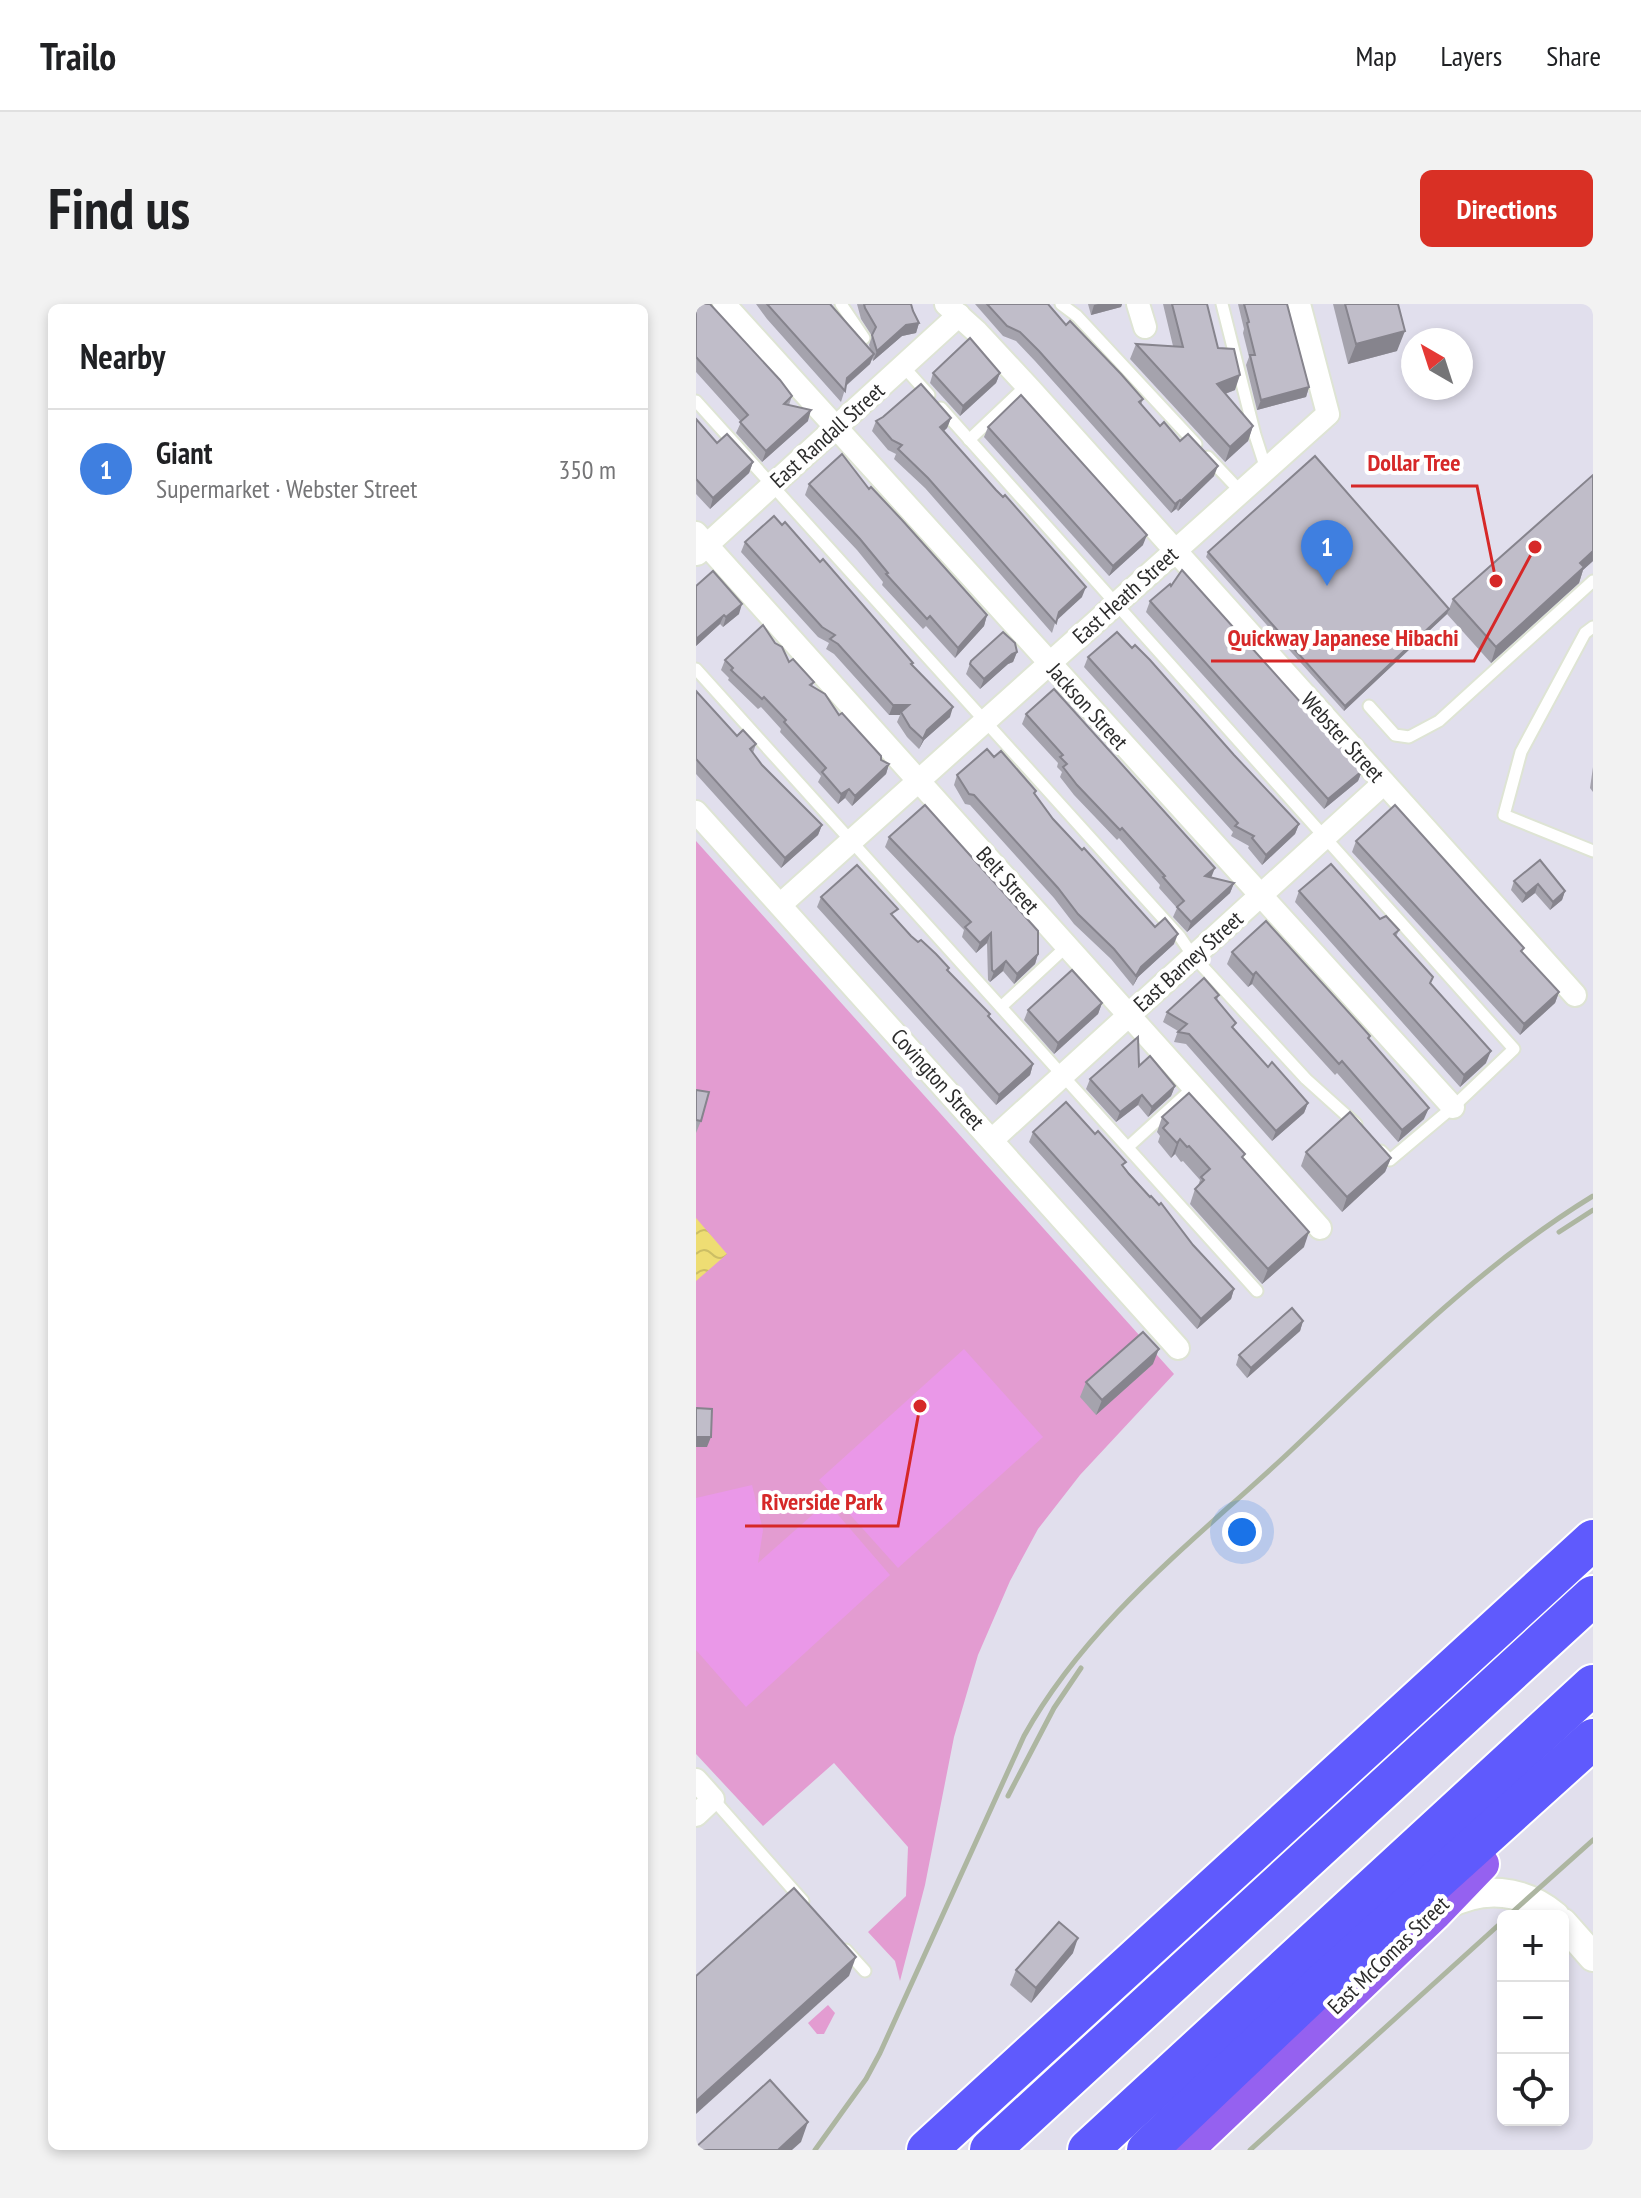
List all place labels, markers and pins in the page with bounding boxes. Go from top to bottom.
callout: Dollar Tree [1351,438,1477,486]
pin: 1 [1301,520,1353,586]
callout: Quickway Japanese Hibachi [1211,613,1474,661]
callout: Riverside Park [745,1478,898,1526]

